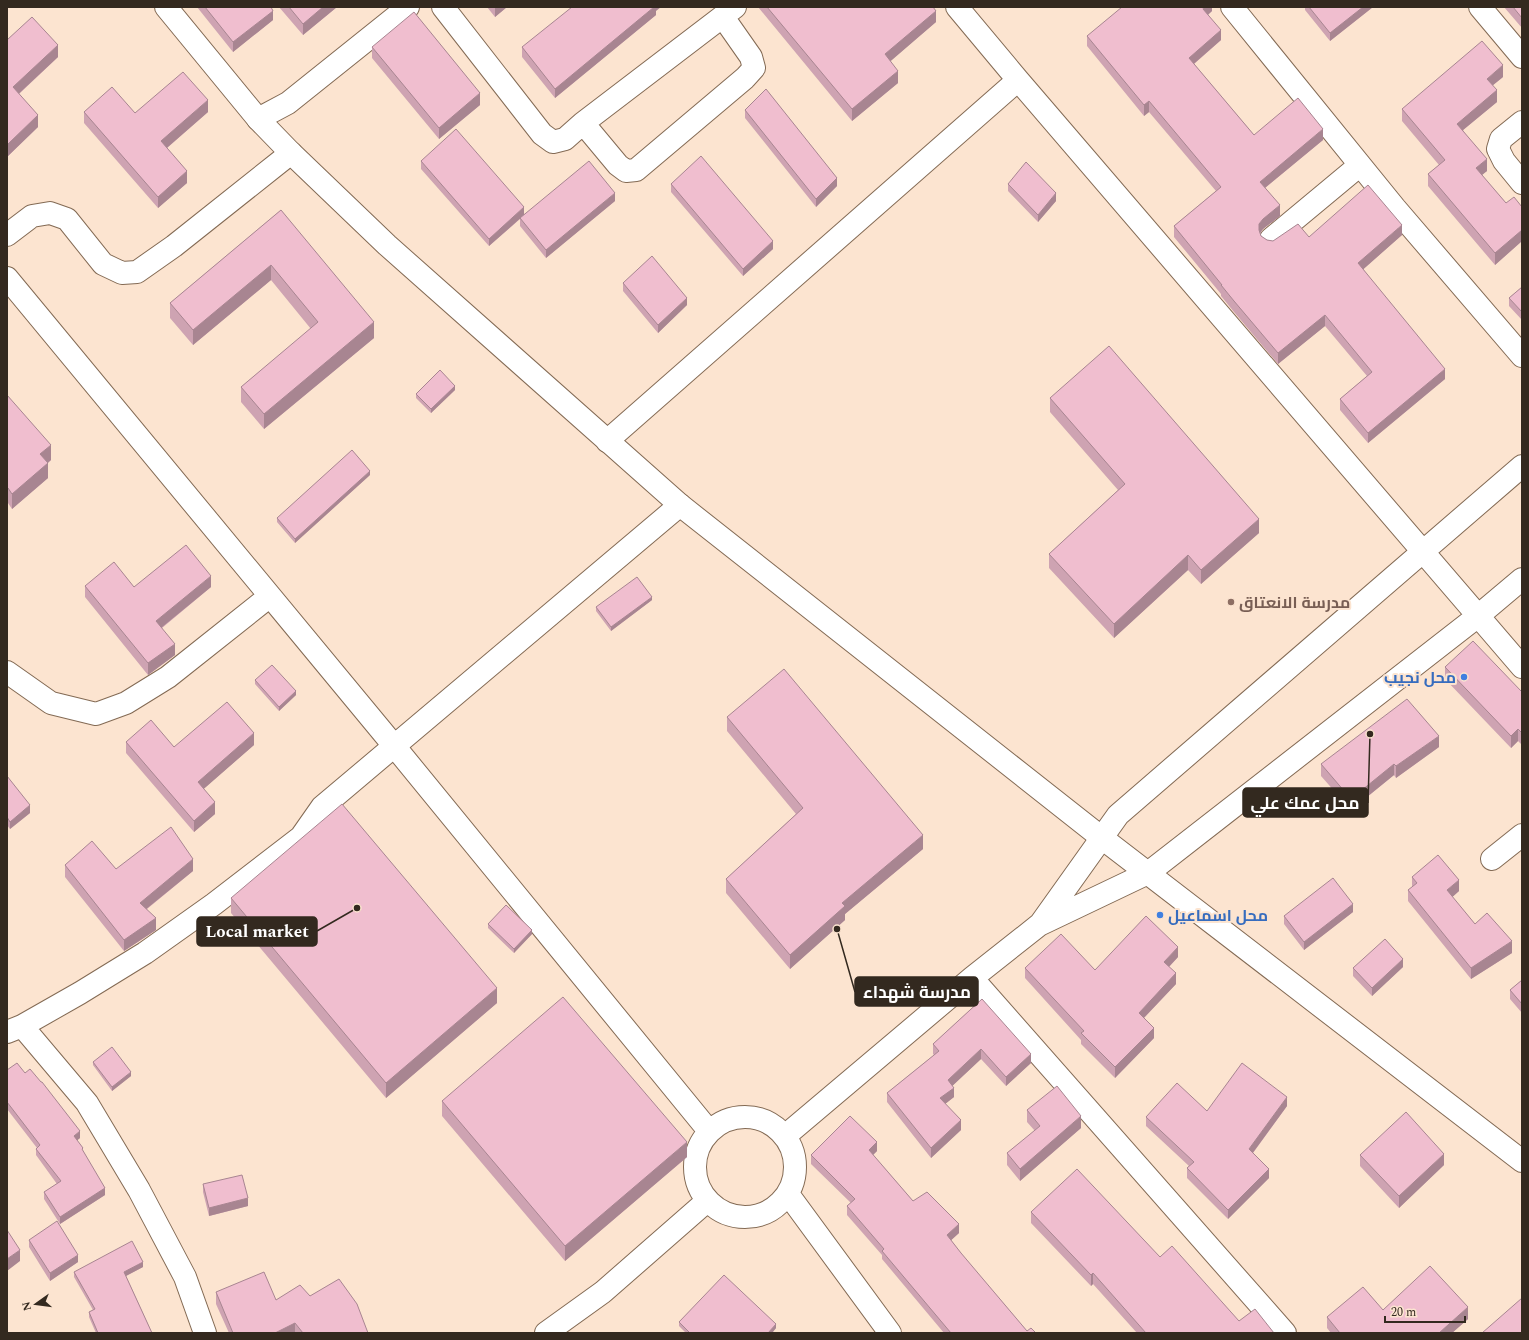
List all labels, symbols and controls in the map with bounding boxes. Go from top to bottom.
place label: مدرسة الانعتاق [1239,591,1350,615]
marker: مدرسة الانعتاق [1226,597,1236,607]
place label: محل نجيب [1384,666,1456,690]
marker: محل نجيب [1459,672,1469,682]
callout: محل عمك علي [1243,788,1368,817]
text: محل عمك علي [1251,791,1359,817]
place label: محل اسماعيل [1168,904,1268,928]
marker: محل اسماعيل [1155,910,1165,920]
callout: Local market [197,917,317,946]
text: Local market [205,919,309,945]
callout: مدرسة شهداء [855,977,978,1006]
text: مدرسة شهداء [863,980,971,1006]
north arrow [16,1284,56,1324]
scale bar [1385,1298,1465,1324]
text: N [17,1300,36,1313]
text: 20 m [1391,1303,1416,1322]

